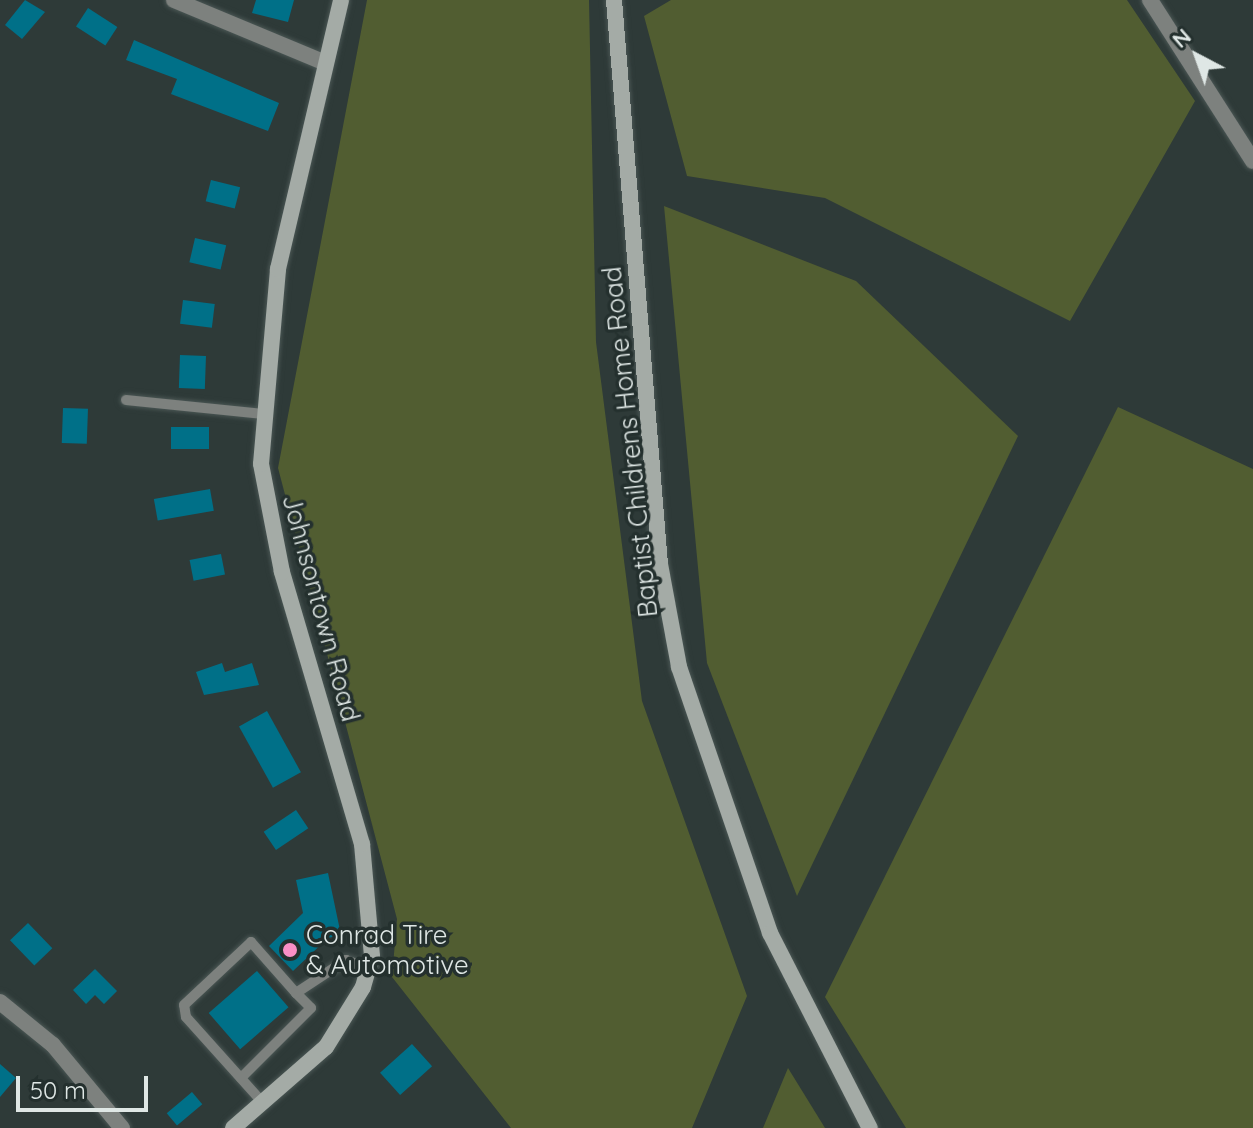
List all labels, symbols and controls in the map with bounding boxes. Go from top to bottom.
north arrow [1157,16,1237,96]
text: N [1166,22,1197,54]
street label: Baptist Childrens Home Road [596,265,664,619]
street label: Johnsontown Road [276,491,366,725]
place label: Conrad Tire & Automotive [306,919,469,980]
marker: Conrad Tire & Automotive [281,941,299,959]
scale bar [20,1060,152,1110]
text: 50 m [30,1075,86,1105]

